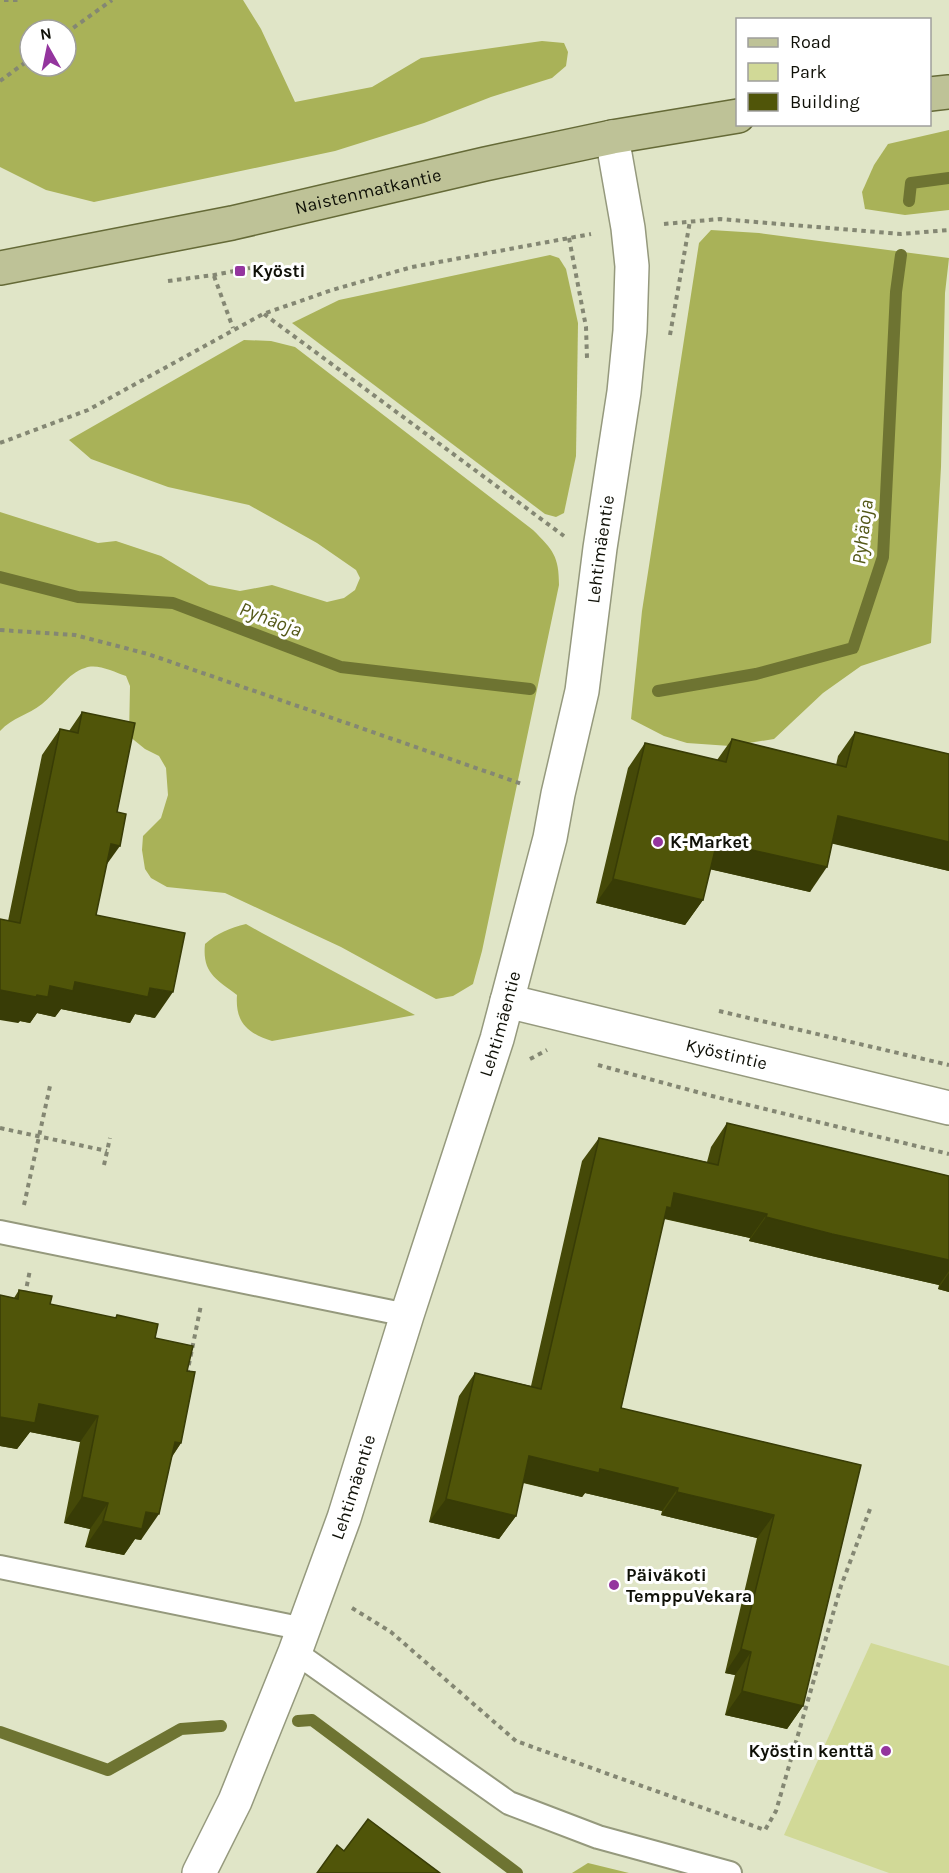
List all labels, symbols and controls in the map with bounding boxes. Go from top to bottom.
north arrow [18,18,78,78]
legend [736,18,931,126]
text: N [39,23,53,44]
text: Road [790,31,831,53]
text: Park [790,61,827,83]
text: Building [790,91,860,113]
street label: Naistenmatkantie [293,164,444,219]
place label: Kyösti [252,260,306,282]
marker: Kyösti [233,264,247,278]
street label: Lehtimäentie [582,494,619,605]
water label: Pyhäoja [847,498,878,566]
water label: Pyhäoja [236,597,305,642]
place label: K-Market [670,831,749,853]
marker: K-Market [651,835,665,849]
street label: Lehtimäentie [474,969,525,1080]
street label: Kyöstintie [684,1034,770,1075]
street label: Lehtimäentie [326,1432,380,1543]
place label: Päiväkoti TemppuVekara [626,1564,752,1607]
marker: Päiväkoti TemppuVekara [607,1578,621,1592]
place label: Kyöstin kenttä [749,1740,874,1762]
marker: Kyöstin kenttä [879,1744,893,1758]

